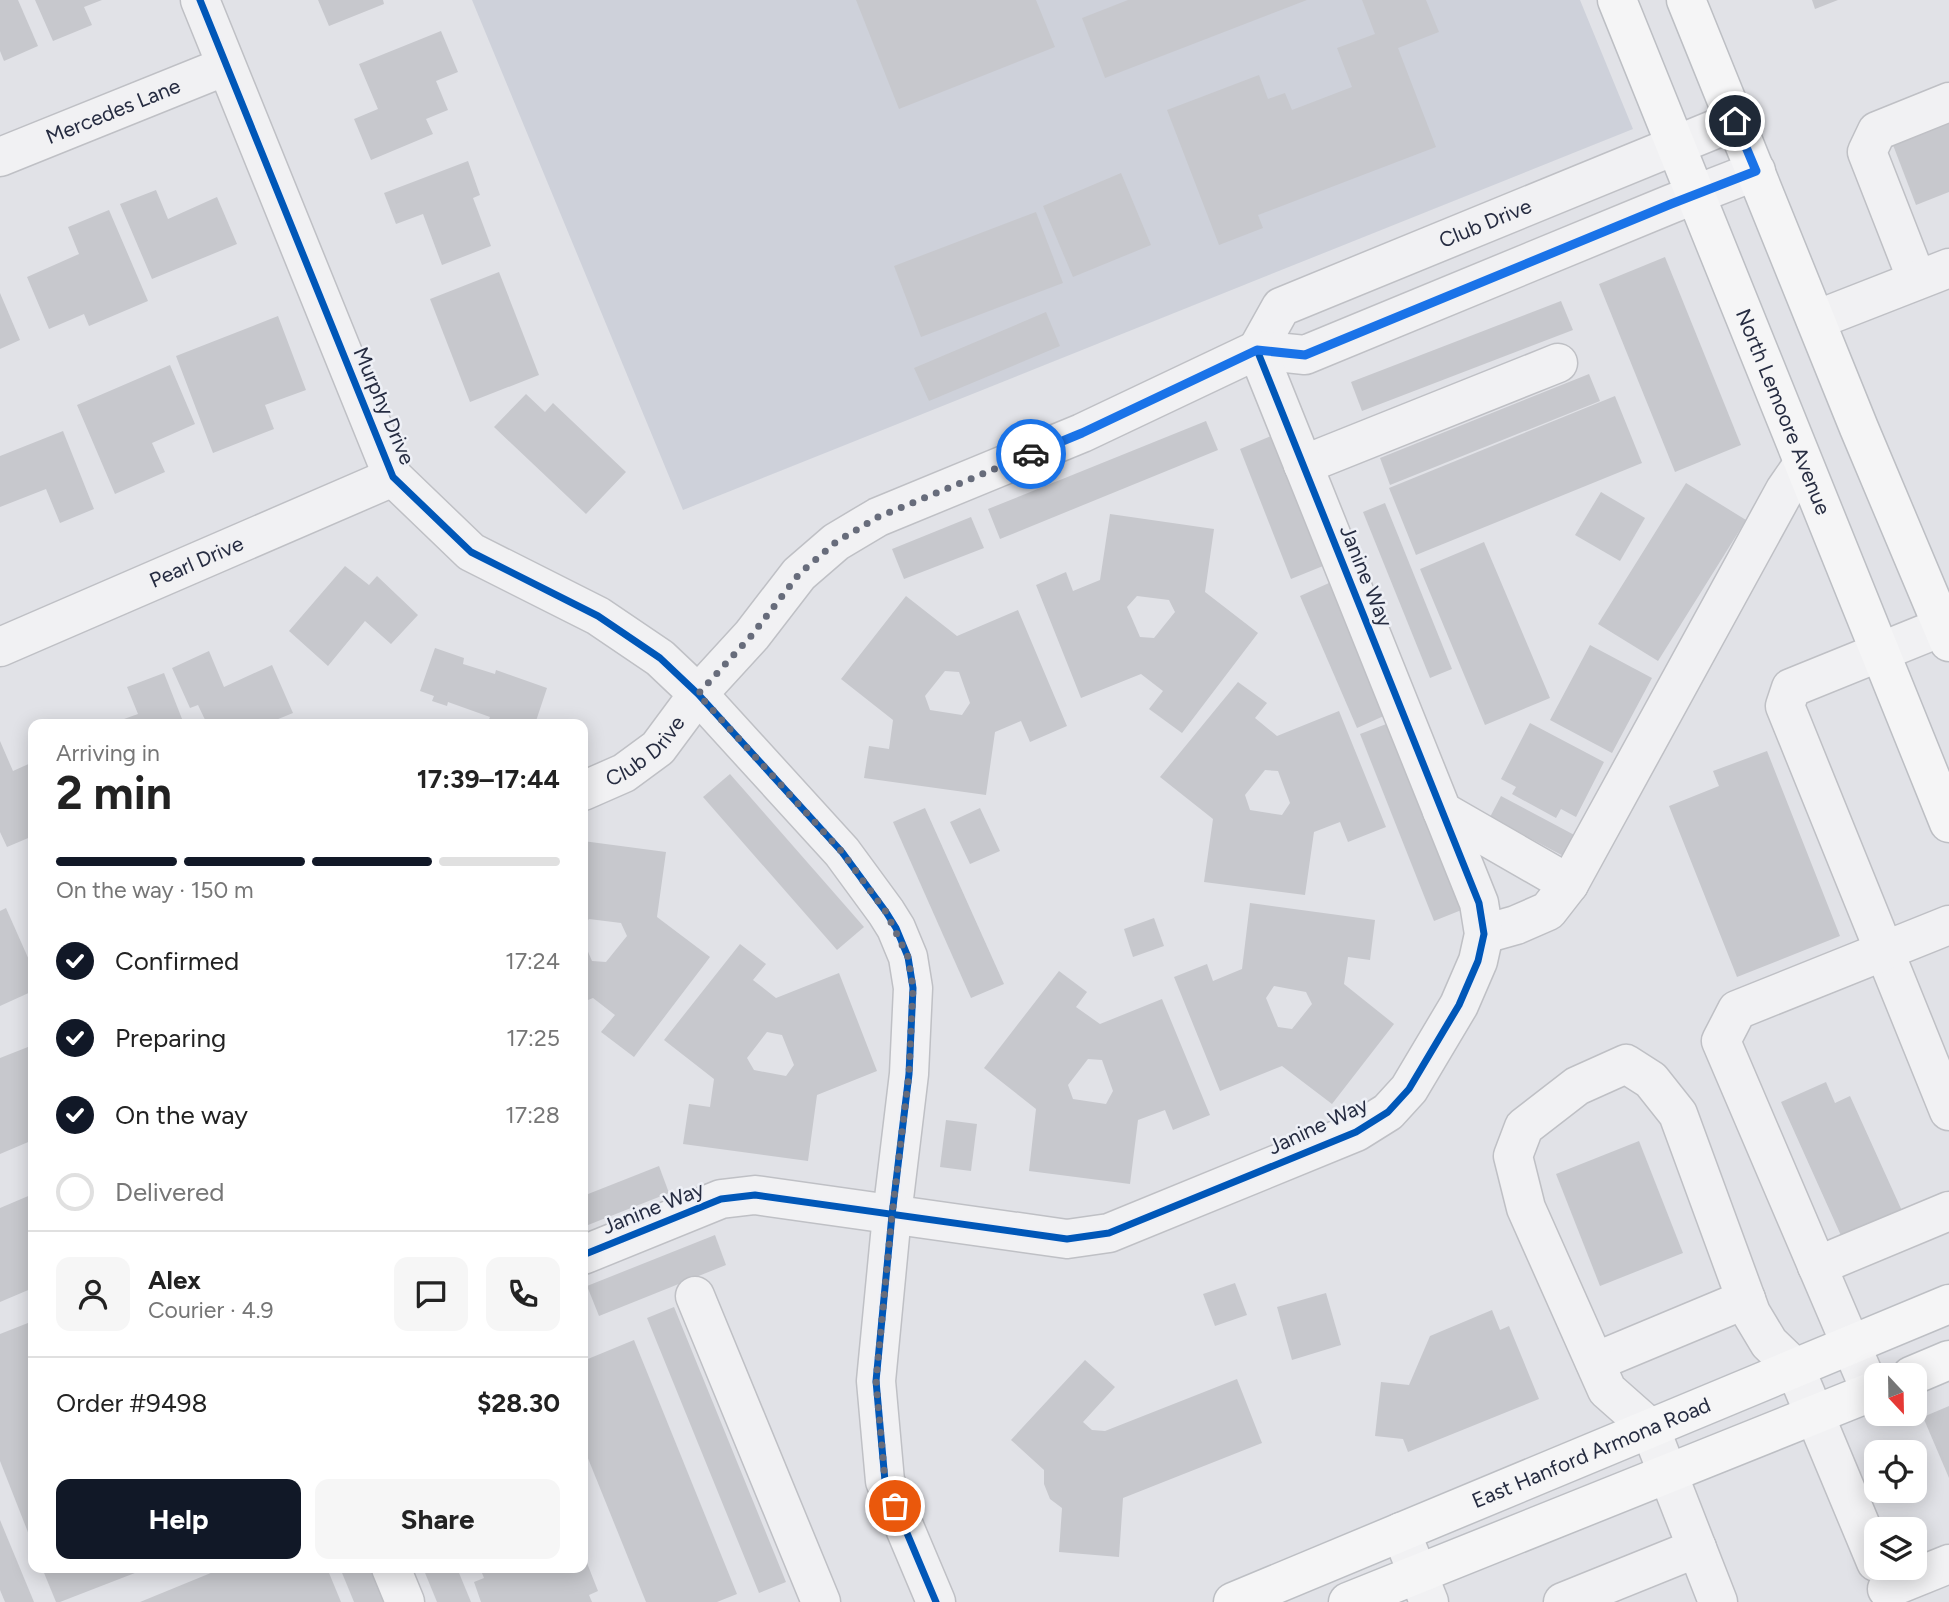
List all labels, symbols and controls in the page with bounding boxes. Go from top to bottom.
street label: Mercedes Lane [42,73,184,149]
pin [1705,91,1765,151]
icon: home [1716,102,1754,140]
street label: Club Drive [1435,193,1535,253]
street label: North Lemoore Avenue [1731,305,1836,518]
street label: Murphy Drive [348,343,420,468]
courier [996,419,1066,489]
icon: car [1012,435,1050,473]
street label: Janine Way [1335,521,1398,630]
street label: Pearl Drive [146,530,247,593]
street label: Club Drive [602,711,690,791]
text: Arriving in [56,739,160,767]
text: 17:39–17:44 [417,763,560,795]
text: 2 min [56,765,172,821]
text: On the way · 150 m [56,876,253,904]
icon: check [56,942,94,980]
text: Confirmed [115,945,239,977]
text: 17:24 [505,947,560,975]
icon: check [56,1019,94,1057]
text: Preparing [115,1022,226,1054]
text: 17:25 [506,1024,560,1052]
street label: Janine Way [1264,1092,1372,1160]
icon: check [56,1096,94,1134]
text: On the way [115,1099,248,1131]
text: 17:28 [505,1101,560,1129]
text: Delivered [115,1176,224,1208]
street label: Janine Way [598,1176,707,1239]
button: person [56,1257,130,1331]
button: chat [394,1257,468,1331]
button: phone [486,1257,560,1331]
text: Alex [148,1264,201,1296]
text: Courier · 4.9 [148,1296,274,1324]
north arrow [1864,1363,1927,1426]
map controls [1864,1363,1927,1580]
text: Order #9498 [56,1387,208,1419]
text: $28.30 [477,1387,560,1419]
street label: East Hanford Armona Road [1468,1392,1714,1513]
button: locate [1864,1440,1927,1503]
pin [865,1476,925,1536]
button: Help [56,1479,301,1559]
button: Share [315,1479,560,1559]
icon: bag [876,1487,914,1525]
button: layers [1864,1517,1927,1580]

